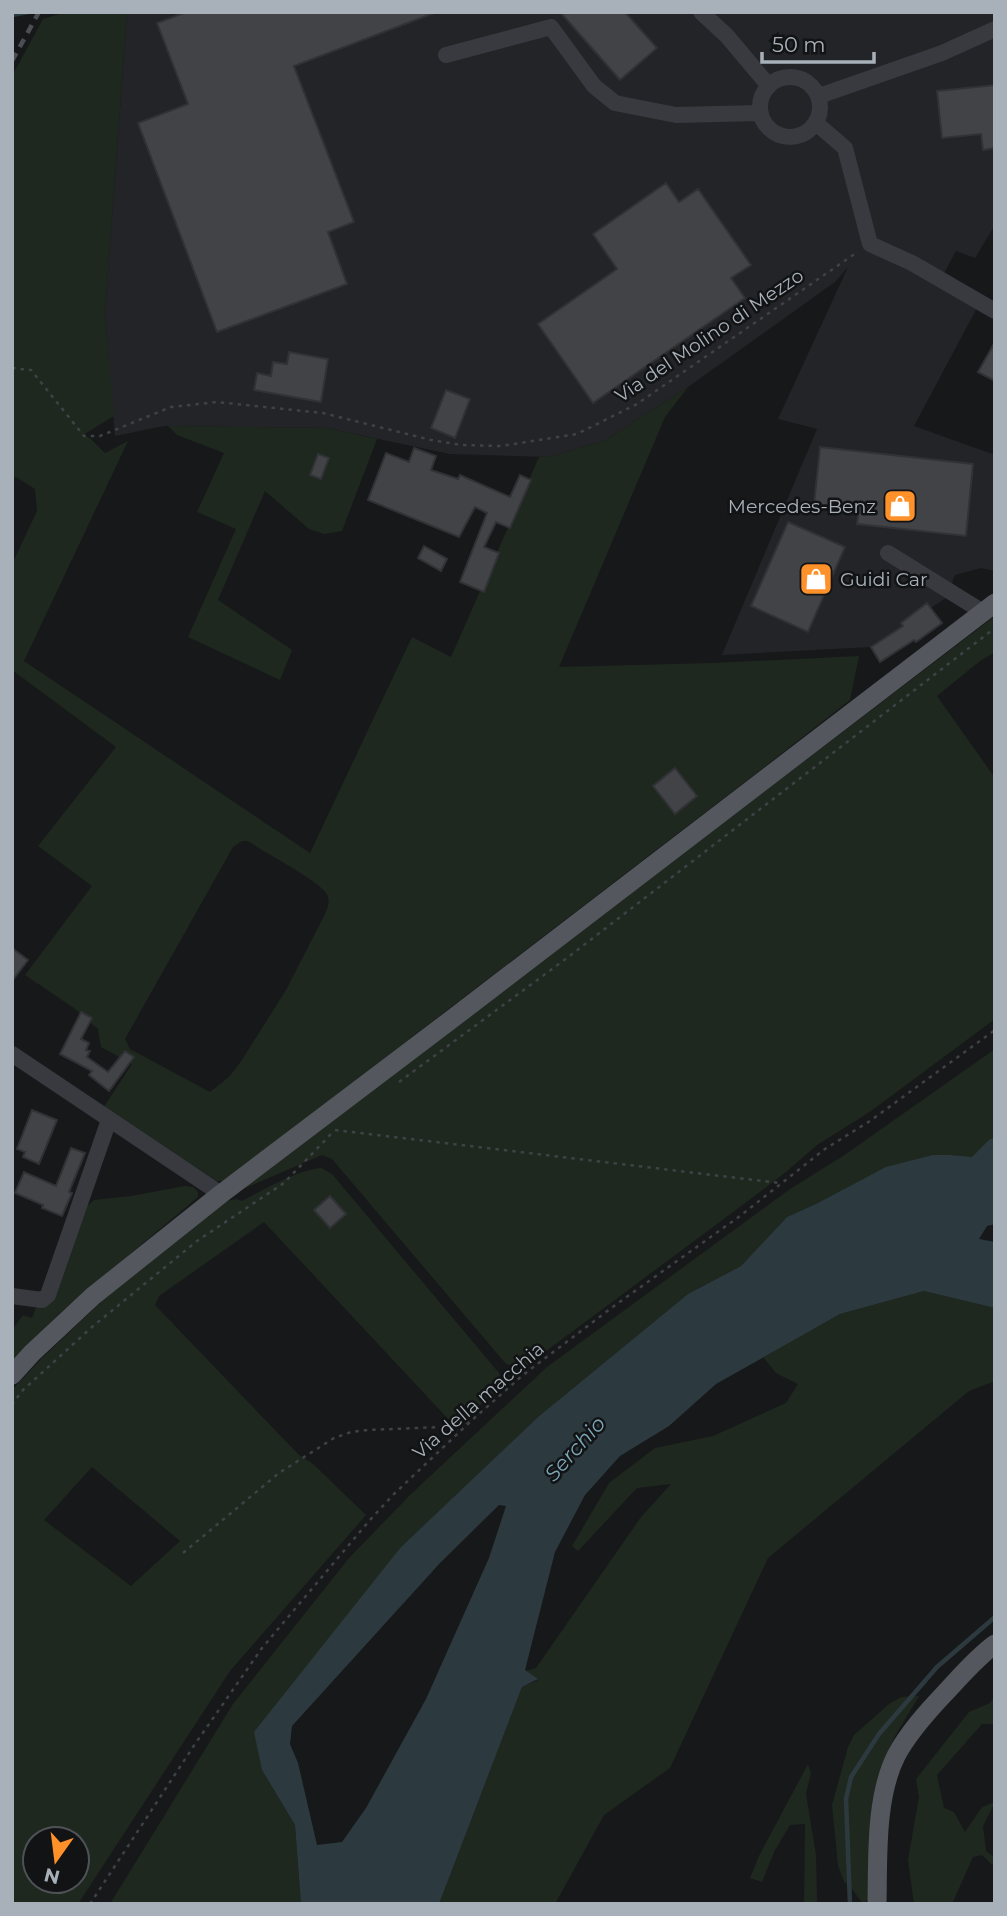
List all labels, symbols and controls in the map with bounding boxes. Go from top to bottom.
scale bar [762,21,874,65]
text: 50 m [772,32,826,57]
street label: Via del Molino di Mezzo [611,264,808,407]
shop icon: Mercedes-Benz [881,487,919,525]
place label: Mercedes-Benz [728,495,876,518]
shop icon: Guidi Car [797,560,835,598]
place label: Guidi Car [840,568,928,591]
street label: Via della macchia [408,1337,549,1464]
water label: Serchio [539,1411,610,1486]
north arrow [21,1825,91,1895]
text: N [42,1863,62,1889]

